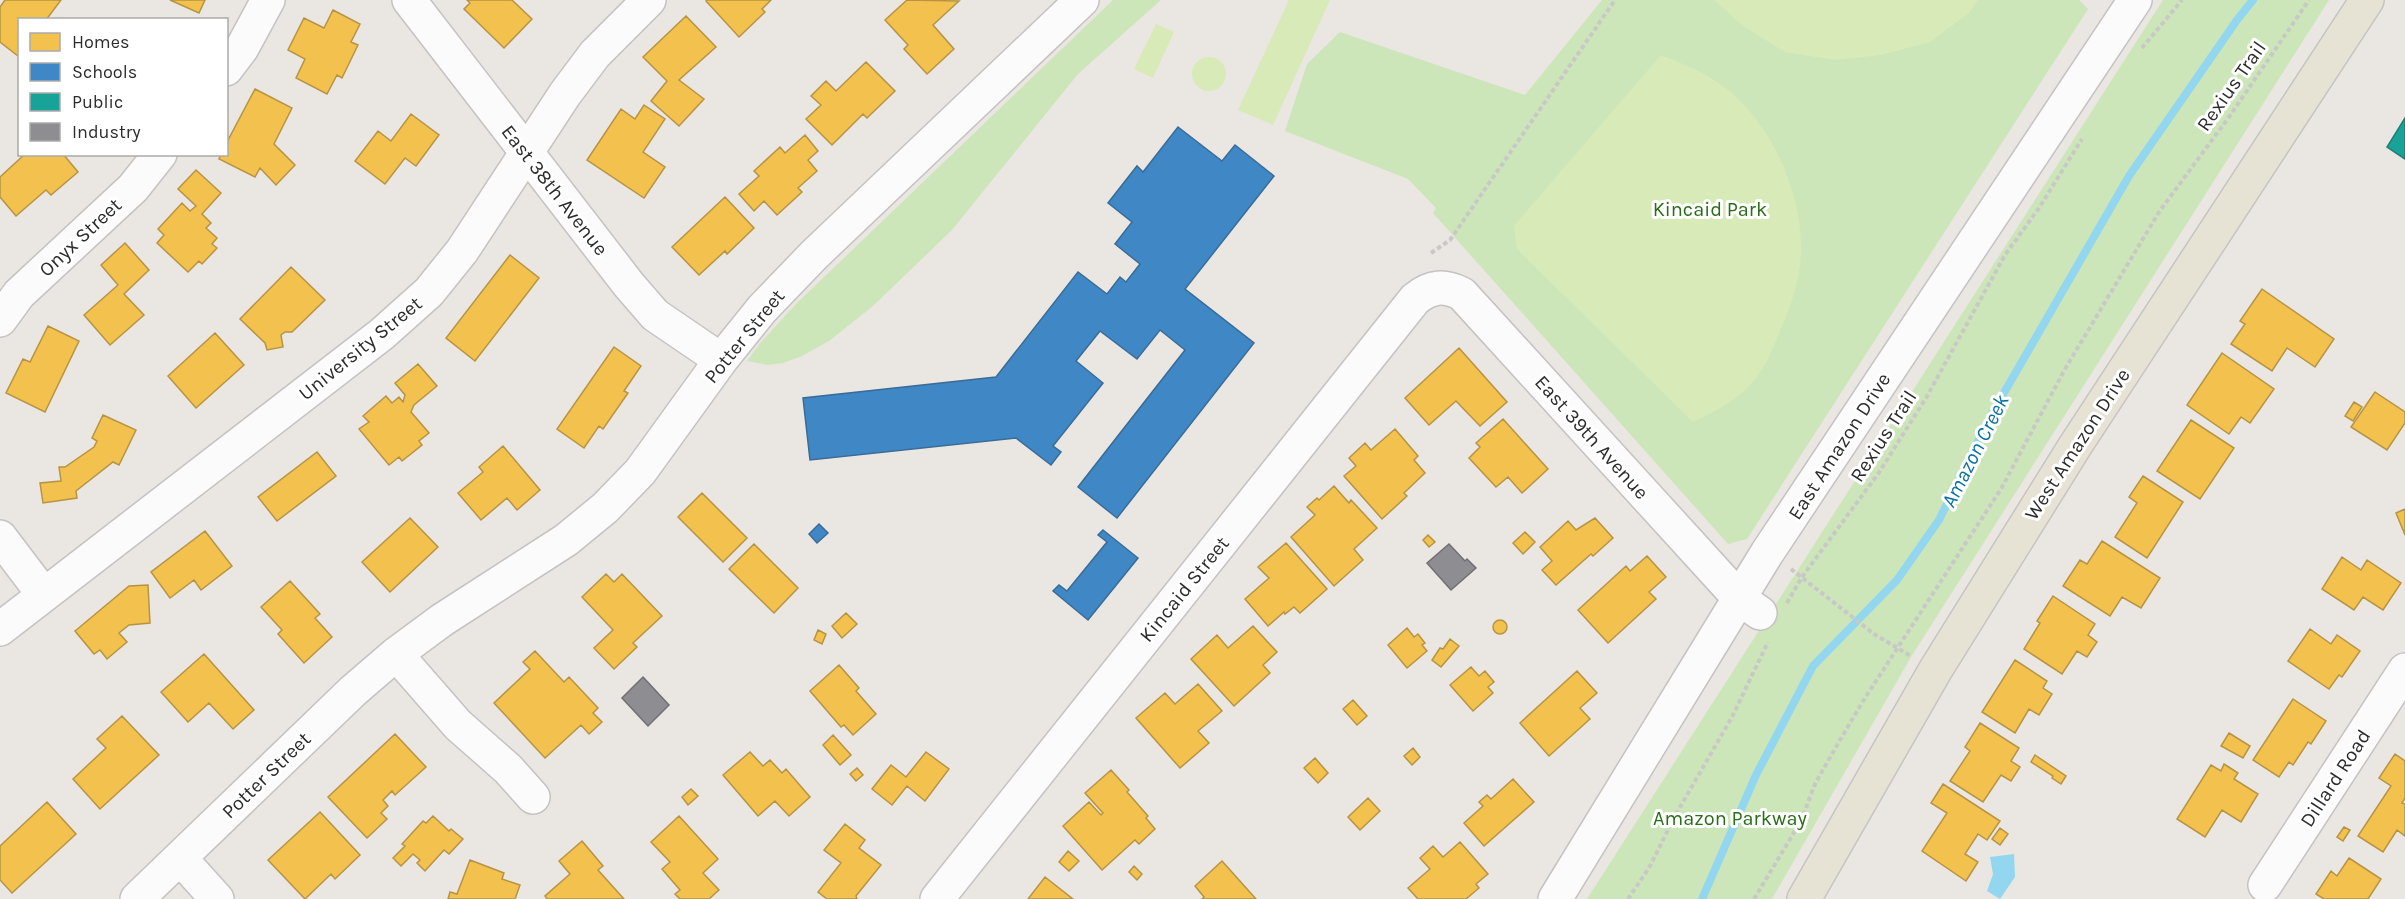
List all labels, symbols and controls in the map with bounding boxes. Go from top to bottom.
legend [18,18,228,156]
text: Homes [72,31,129,53]
street label: Rexius Trail [2192,37,2271,136]
text: Schools [72,61,137,83]
text: Public [72,91,123,113]
street label: East 38th Avenue [497,120,613,260]
text: Industry [72,121,141,143]
street label: Onyx Street [34,193,127,281]
park label: Kincaid Park [1653,198,1767,221]
street label: Potter Street [700,284,790,388]
street label: University Street [294,291,427,405]
street label: West Amazon Drive [2020,364,2135,524]
street label: East Amazon Drive [1783,369,1895,524]
street label: East 39th Avenue [1530,371,1653,504]
street label: Rexius Trail [1845,386,1922,486]
water label: Amazon Creek [1936,390,2014,511]
street label: Kincaid Street [1135,532,1234,647]
street label: Dillard Road [2295,725,2375,831]
street label: Potter Street [217,727,316,823]
park label: Amazon Parkway [1653,807,1807,830]

